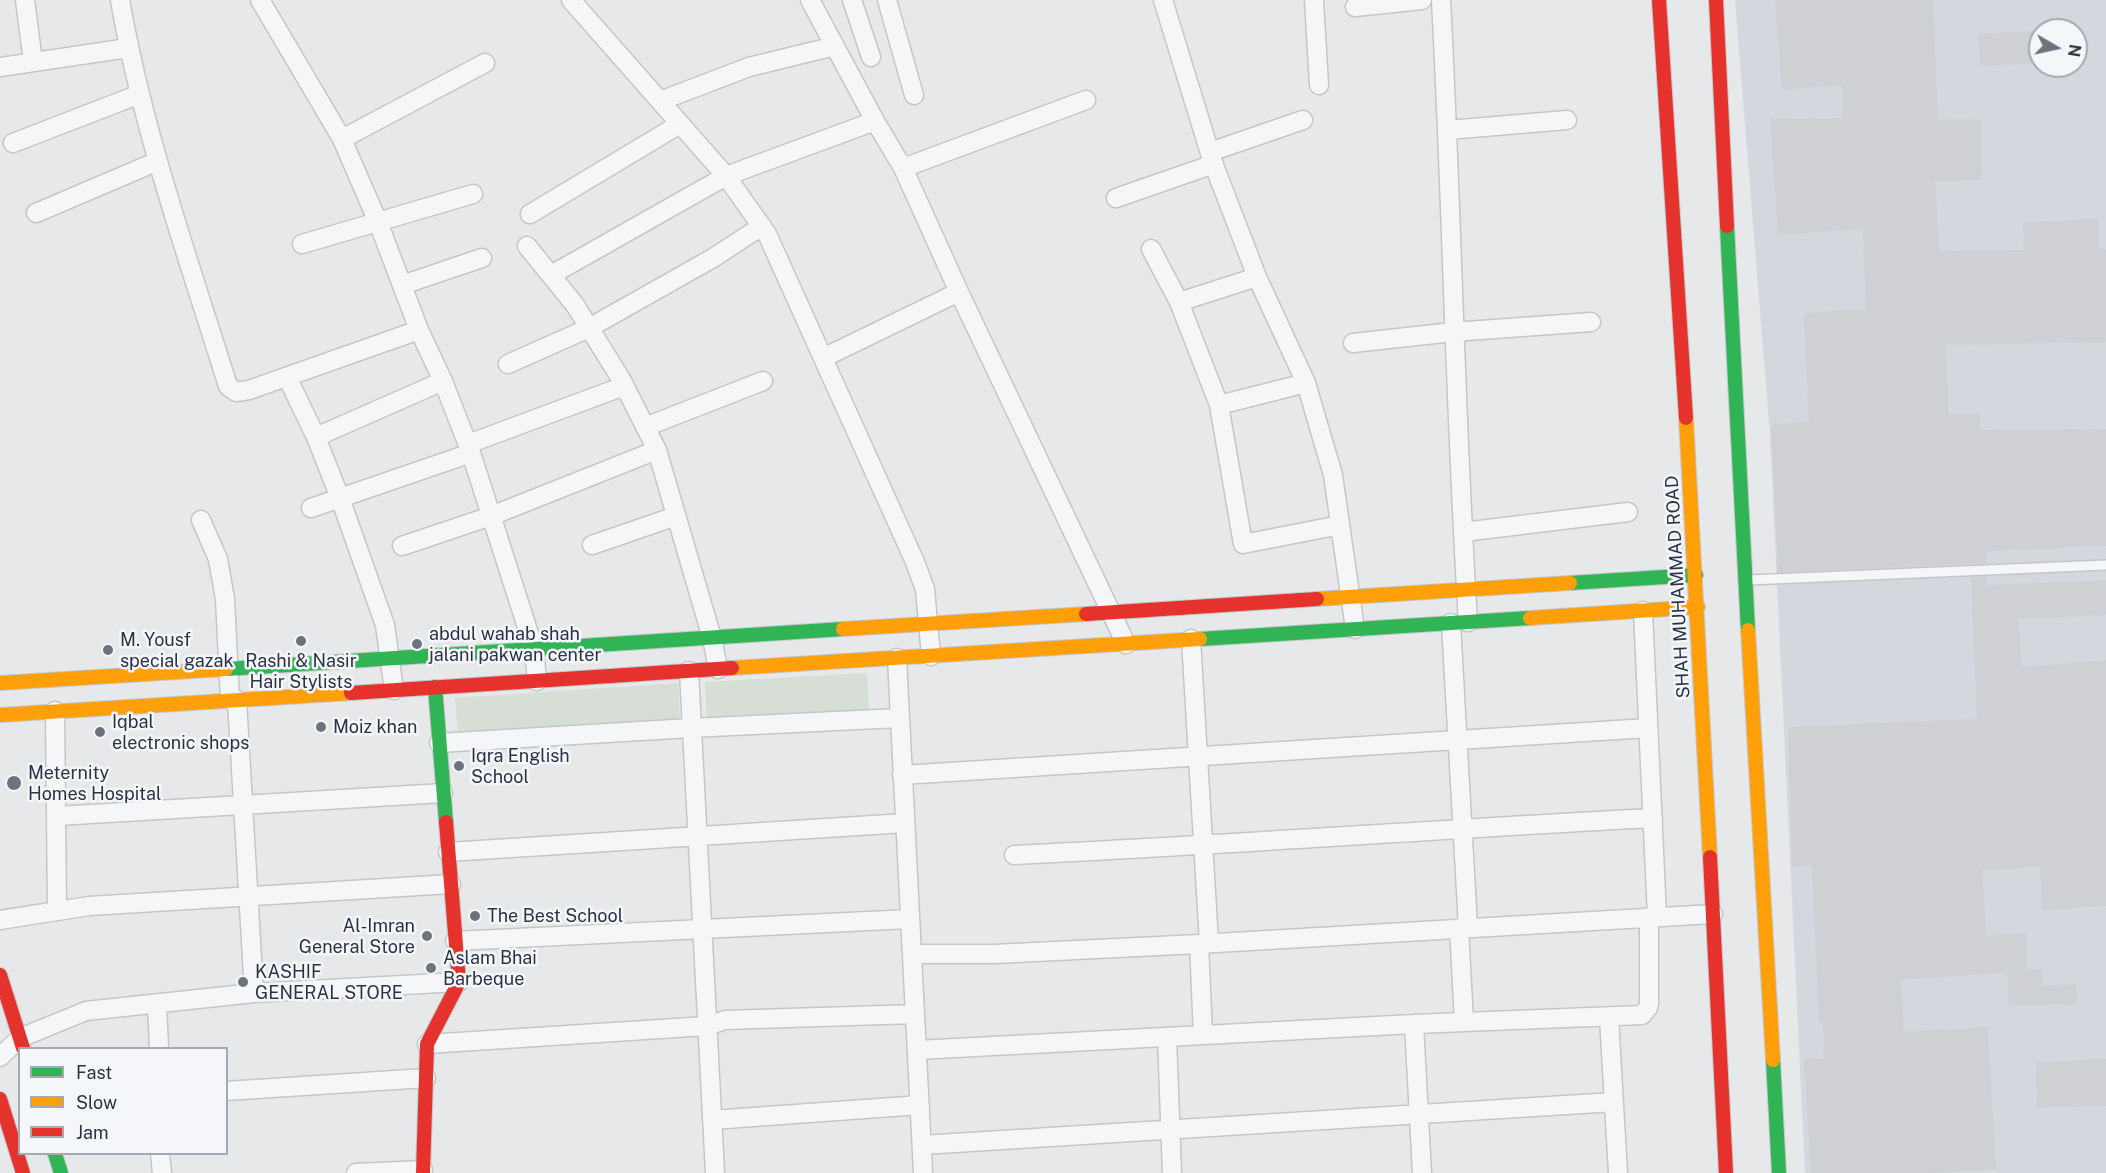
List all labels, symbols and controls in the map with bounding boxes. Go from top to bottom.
north arrow [2028,18,2088,78]
text: N [2064,43,2085,58]
street label: SHAH MUHAMMAD ROAD [1661,475,1695,699]
place label: abdul wahab shah jalani pakwan center [429,623,602,666]
place label: M. Yousf special gazak [120,629,234,672]
marker: Rashi & Nasir Hair Stylists [294,634,308,648]
marker: abdul wahab shah jalani pakwan center [410,637,424,651]
marker: M. Yousf special gazak [101,643,115,657]
place label: Rashi & Nasir Hair Stylists [245,650,357,692]
place label: Iqbal electronic shops [112,711,249,754]
place label: Moiz khan [333,716,417,738]
marker: Moiz khan [314,720,328,734]
marker: Iqbal electronic shops [93,725,107,739]
place label: Iqra English School [471,745,570,788]
marker: Iqra English School [452,759,466,773]
place label: Meternity Homes Hospital [28,762,161,804]
marker: Meternity Homes Hospital [5,774,23,792]
place label: The Best School [487,905,623,927]
marker: The Best School [468,909,482,923]
place label: Al-Imran General Store [299,915,415,958]
marker: Al-Imran General Store [420,929,434,943]
place label: Aslam Bhai Barbeque [443,947,537,990]
place label: KASHIF GENERAL STORE [255,961,403,1004]
marker: Aslam Bhai Barbeque [424,961,438,975]
marker: KASHIF GENERAL STORE [236,975,250,989]
legend [18,1047,228,1155]
text: Fast [76,1062,112,1083]
text: Slow [76,1092,117,1113]
text: Jam [76,1122,109,1143]

